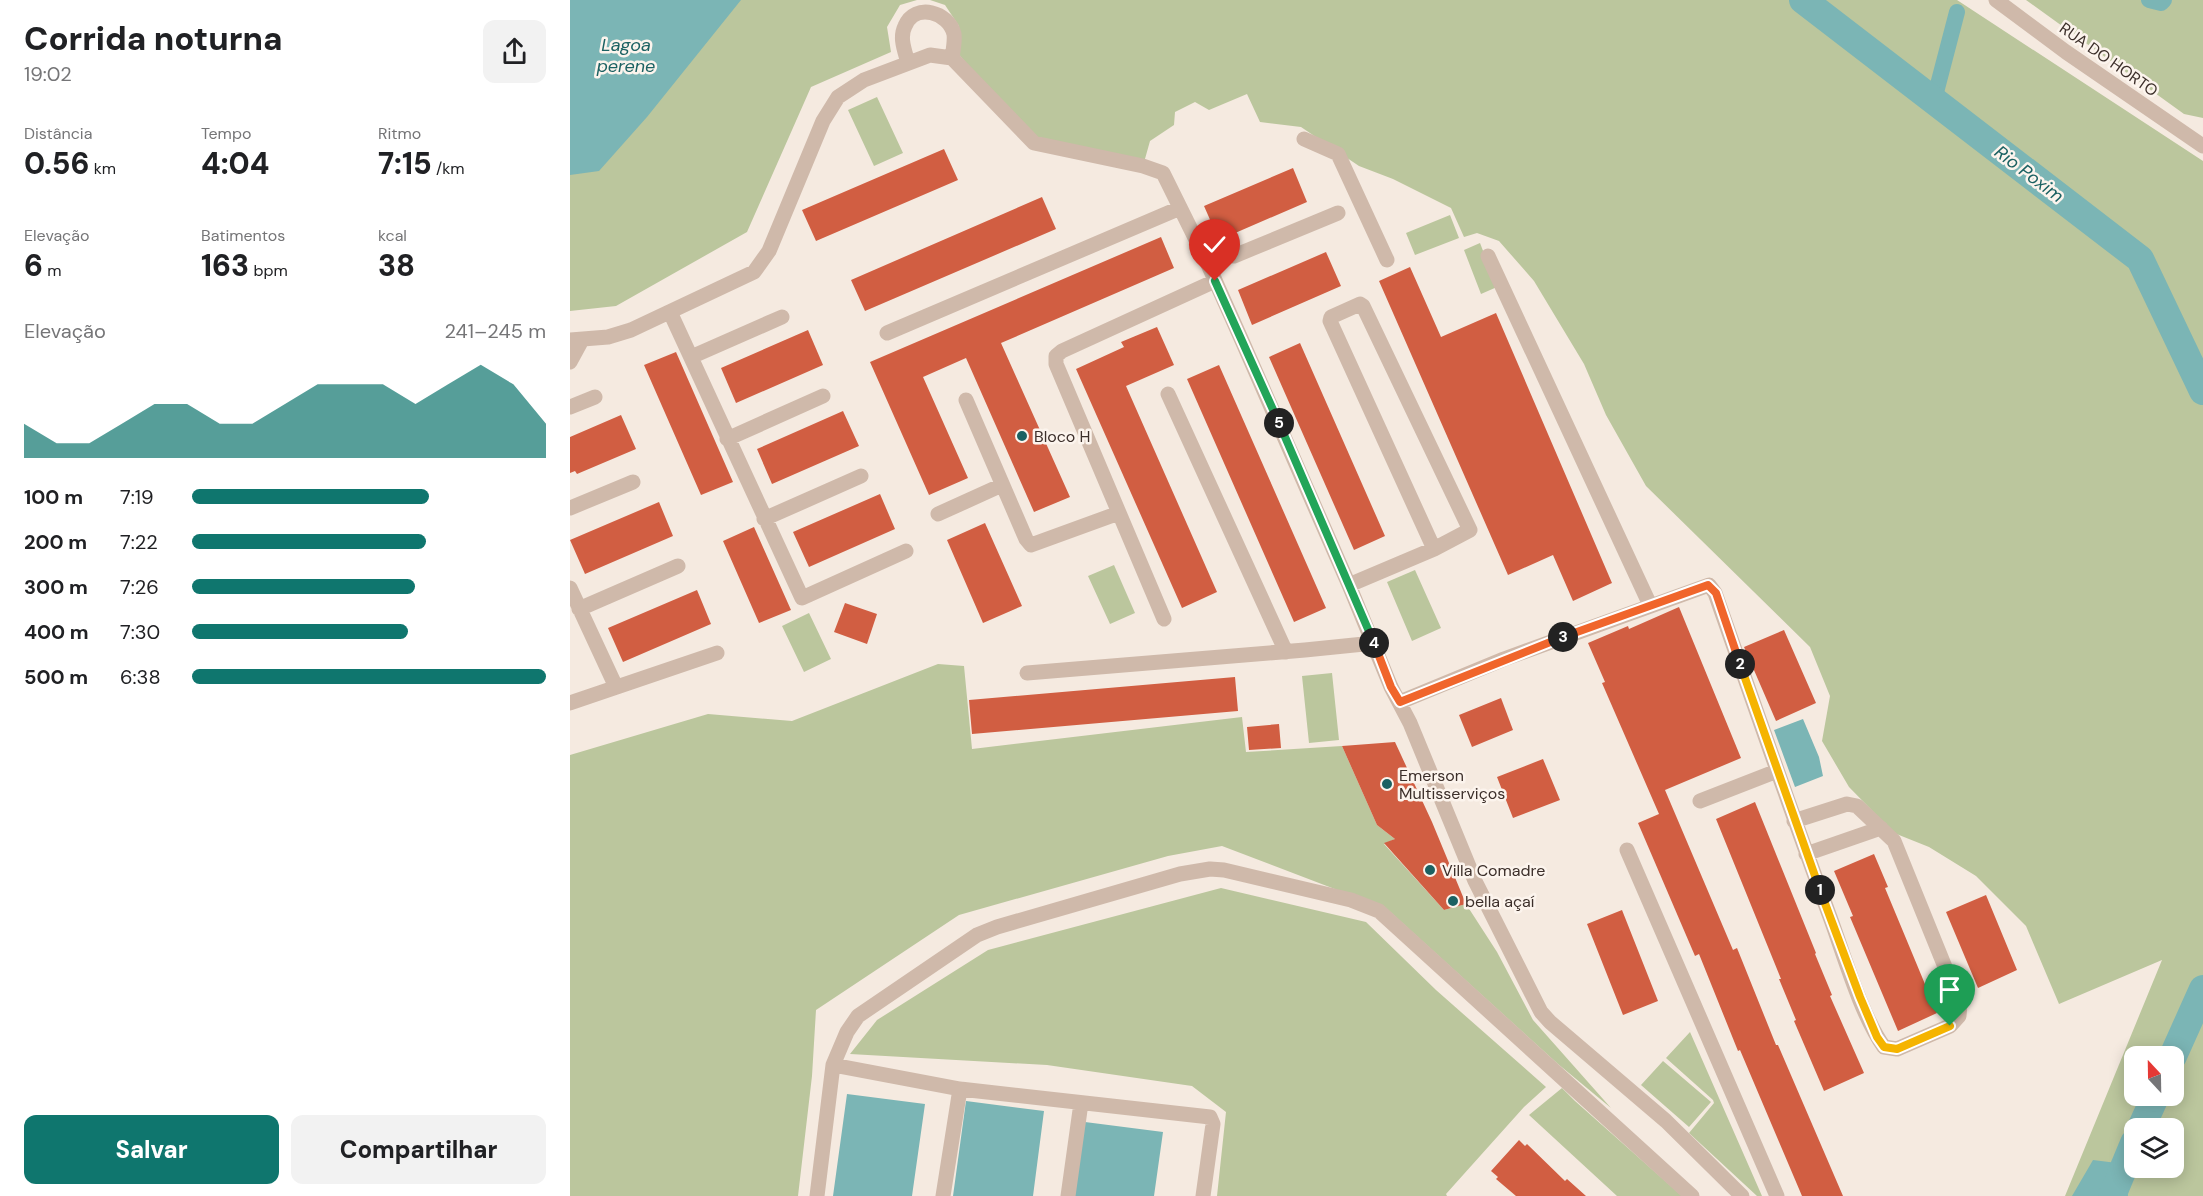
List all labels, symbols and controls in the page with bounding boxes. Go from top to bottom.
text: Corrida noturna [24,17,282,60]
street label: RUA DO HORTO [2055,18,2162,101]
button: share [483,20,546,83]
water label: Lagoa perene [596,33,655,78]
text: 19:02 [24,61,72,87]
text: Distância [24,123,92,144]
text: Tempo [201,123,251,144]
text: Ritmo [378,123,421,144]
water label: Rio Poxim [1990,140,2068,208]
text: 0.56 [24,144,89,183]
text: 4:04 [201,144,269,183]
text: 7:15 [378,144,432,183]
text: km [89,158,116,179]
text: /km [432,158,465,179]
pin [1189,219,1240,281]
text: Elevação [24,225,89,246]
text: Batimentos [201,225,285,246]
text: kcal [378,225,407,246]
icon: check [1198,228,1231,261]
text: 6 [24,246,43,285]
text: 163 [201,246,249,285]
text: 38 [378,246,415,285]
text: m [43,260,62,281]
text: bpm [249,260,288,281]
text: Elevação [24,318,106,344]
text: 241–245 m [444,318,546,344]
pin: 5 [1264,408,1294,438]
text: 5 [1274,412,1284,433]
place label: Bloco H [1034,426,1091,447]
marker: Bloco H [1015,429,1029,443]
text: 100 m [24,484,83,510]
text: 7:19 [120,484,154,510]
text: 200 m [24,529,87,555]
text: 7:22 [120,529,158,555]
text: 300 m [24,574,88,600]
text: 7:26 [120,574,159,600]
text: 400 m [24,619,89,645]
text: 7:30 [120,619,160,645]
pin: 3 [1548,622,1578,652]
text: 3 [1558,626,1568,647]
pin: 4 [1359,628,1389,658]
text: 4 [1369,632,1379,653]
pin: 2 [1725,649,1755,679]
text: 2 [1735,653,1745,674]
text: 500 m [24,664,88,690]
text: 6:38 [120,664,161,690]
place label: Emerson Multisserviços [1399,765,1505,804]
marker: Emerson Multisserviços [1380,777,1394,791]
place label: Villa Comadre [1442,860,1545,881]
marker: Villa Comadre [1423,863,1437,877]
pin: 1 [1805,875,1835,905]
text: 1 [1817,879,1823,900]
place label: bella açaí [1465,891,1535,912]
marker: bella açaí [1446,894,1460,908]
pin [1924,964,1975,1026]
icon: arrive [1933,973,1966,1006]
north arrow [2124,1046,2184,1106]
map controls [2124,1046,2184,1178]
button: Salvar [24,1115,279,1184]
button: Compartilhar [291,1115,546,1184]
button: layers [2124,1118,2184,1178]

